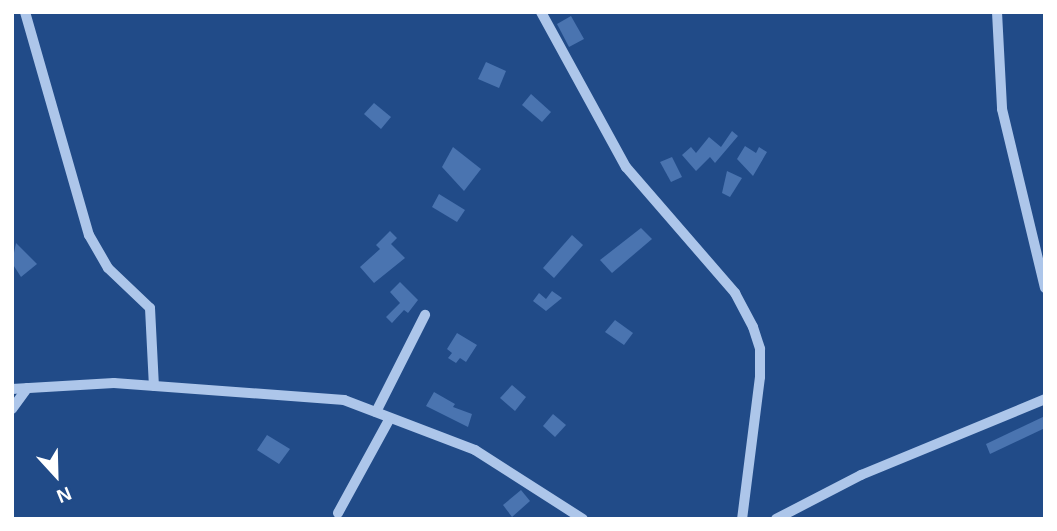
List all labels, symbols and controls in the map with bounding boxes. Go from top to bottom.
north arrow [21,440,91,510]
text: N [54,483,74,507]

